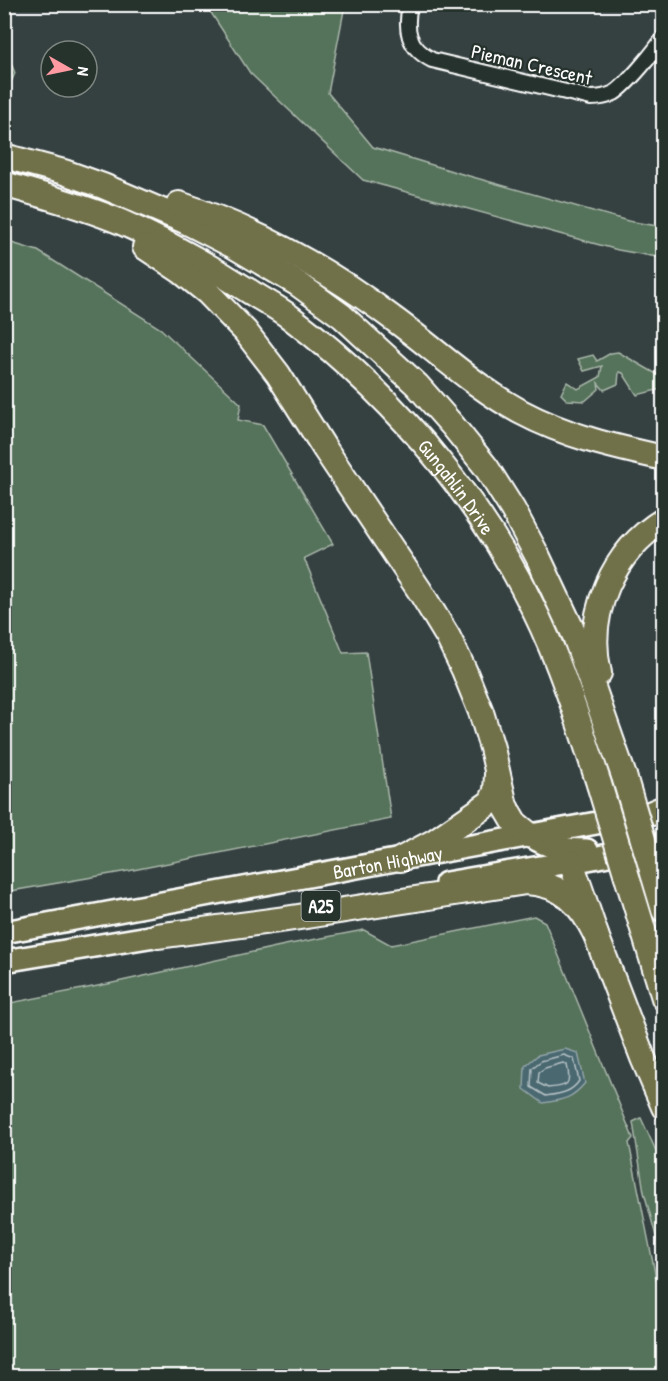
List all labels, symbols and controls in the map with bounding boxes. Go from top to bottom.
street label: Pieman Crescent [469,37,596,91]
north arrow [39,39,99,99]
text: N [72,65,95,78]
street label: Gungahlin Drive [412,433,502,539]
street label: Barton Highway [331,838,445,885]
road number: A25 [302,891,340,921]

